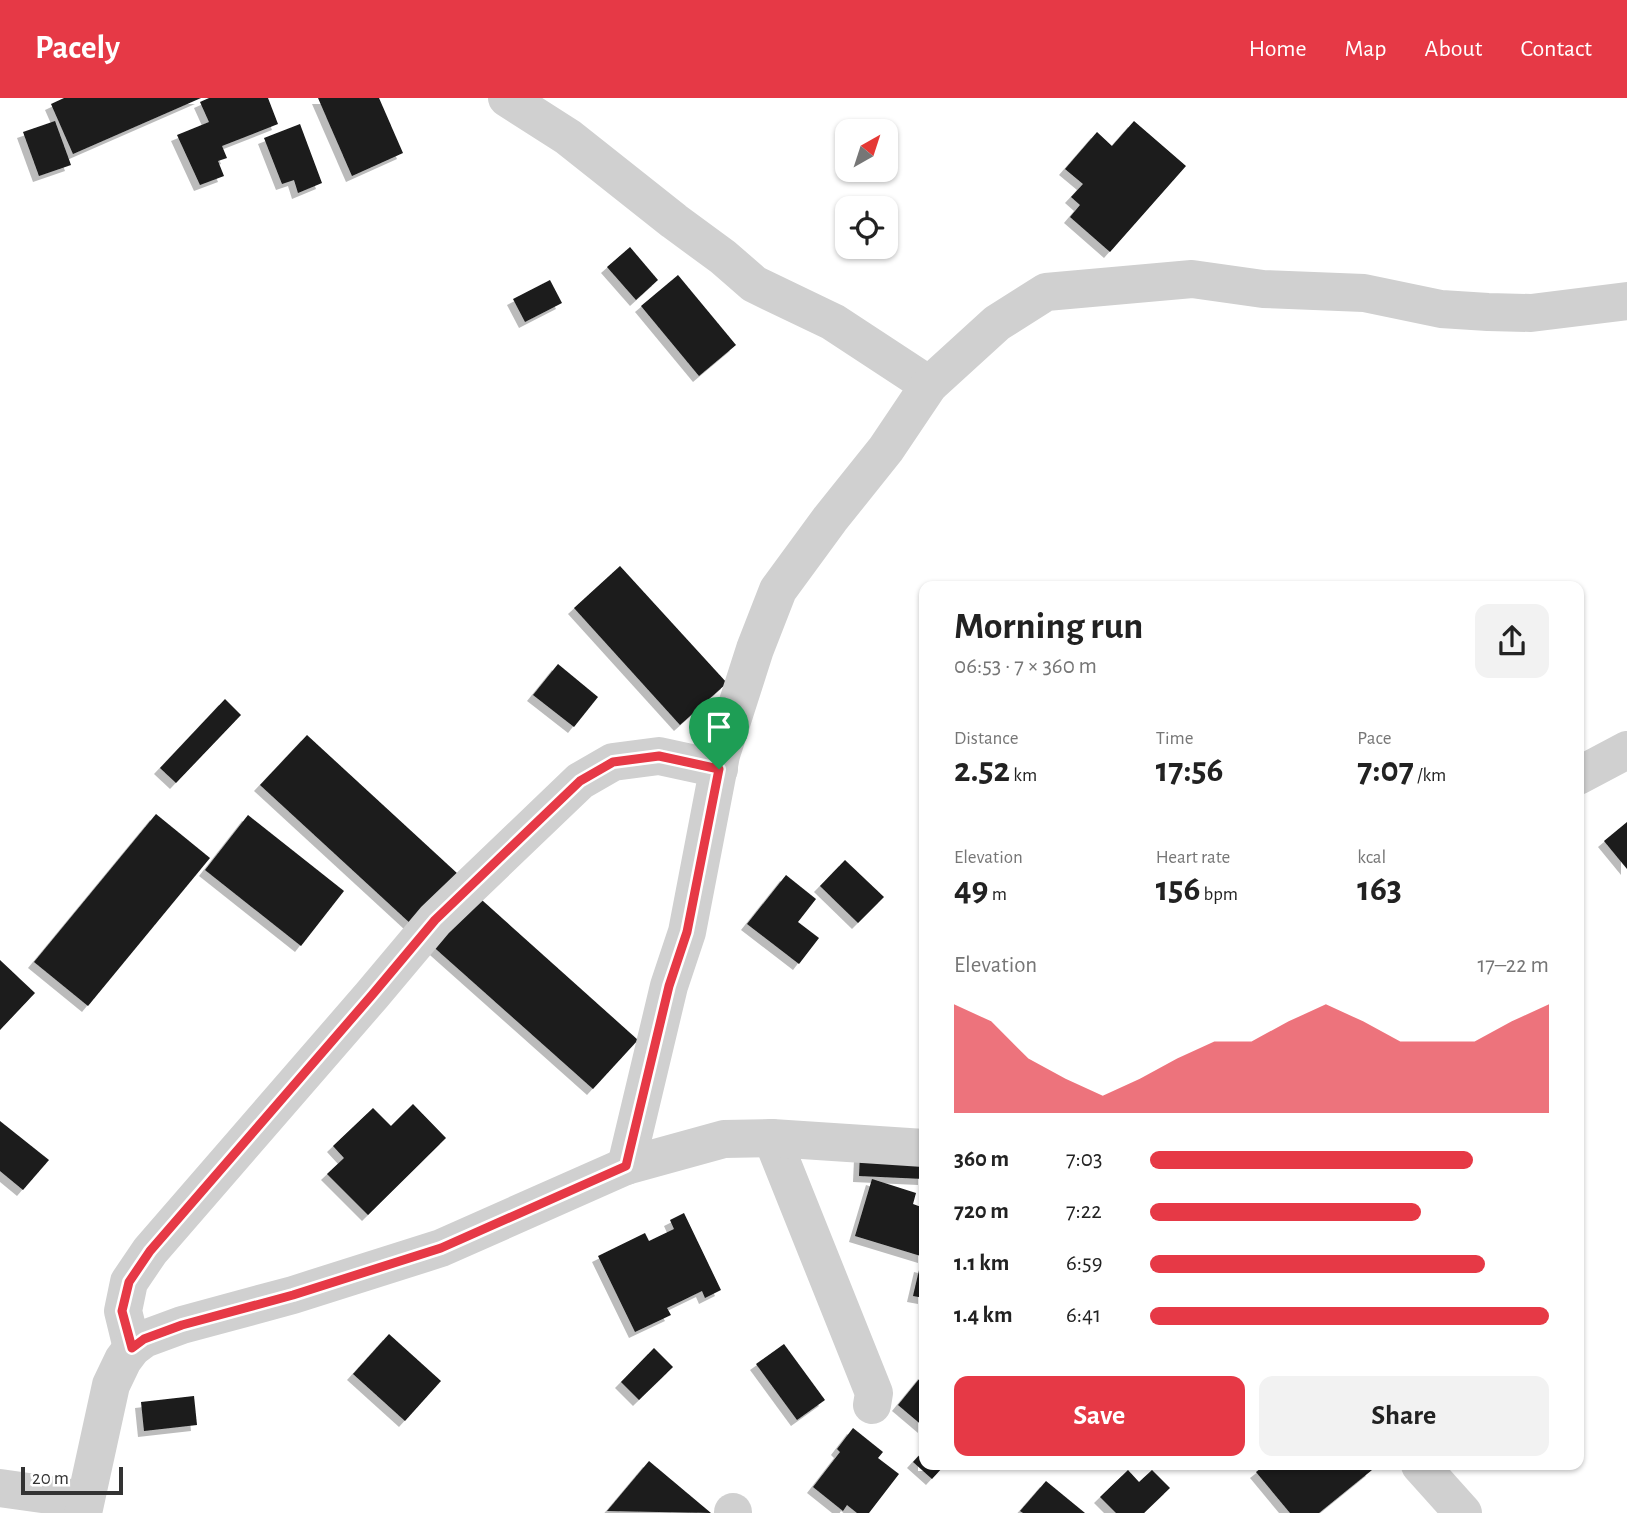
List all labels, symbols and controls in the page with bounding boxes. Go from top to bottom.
text: Pacely [35,32,120,65]
text: Home [1249,37,1307,61]
text: Map [1345,37,1387,61]
text: About [1425,37,1482,61]
text: Contact [1520,37,1592,61]
north arrow [835,119,898,182]
map controls [835,119,898,259]
button: locate [835,196,898,259]
button: share [1475,604,1549,678]
text: Morning run [954,608,1143,646]
text: 06:53 · 7 × 360 m [954,655,1097,678]
pin [689,697,749,769]
icon: arrive [700,708,738,746]
text: Distance [954,729,1018,748]
text: Time [1156,729,1194,748]
text: Pace [1357,729,1392,748]
text: 2.52 [954,753,1010,788]
text: 17:56 [1156,753,1223,788]
text: 7:07 [1357,753,1414,788]
text: km [1010,766,1037,785]
text: /km [1414,766,1446,785]
text: Elevation [954,848,1023,867]
text: Heart rate [1156,848,1230,867]
text: kcal [1357,848,1386,867]
text: 49 [954,872,989,907]
text: 156 [1156,872,1200,907]
text: 163 [1357,872,1402,907]
text: m [989,885,1007,904]
text: bpm [1200,885,1238,904]
text: Elevation [954,954,1037,977]
text: 17–22 m [1477,954,1549,977]
text: 360 m [954,1148,1009,1171]
text: 7:03 [1066,1148,1102,1171]
text: 720 m [954,1200,1009,1223]
text: 7:22 [1066,1200,1102,1223]
text: 1.1 km [954,1252,1009,1275]
text: 6:59 [1066,1252,1103,1275]
text: 1.4 km [954,1304,1013,1327]
text: 6:41 [1066,1304,1101,1327]
button: Save [954,1376,1245,1456]
button: Share [1259,1376,1549,1456]
scale bar [21,1464,122,1496]
text: 20 m [32,1469,69,1488]

